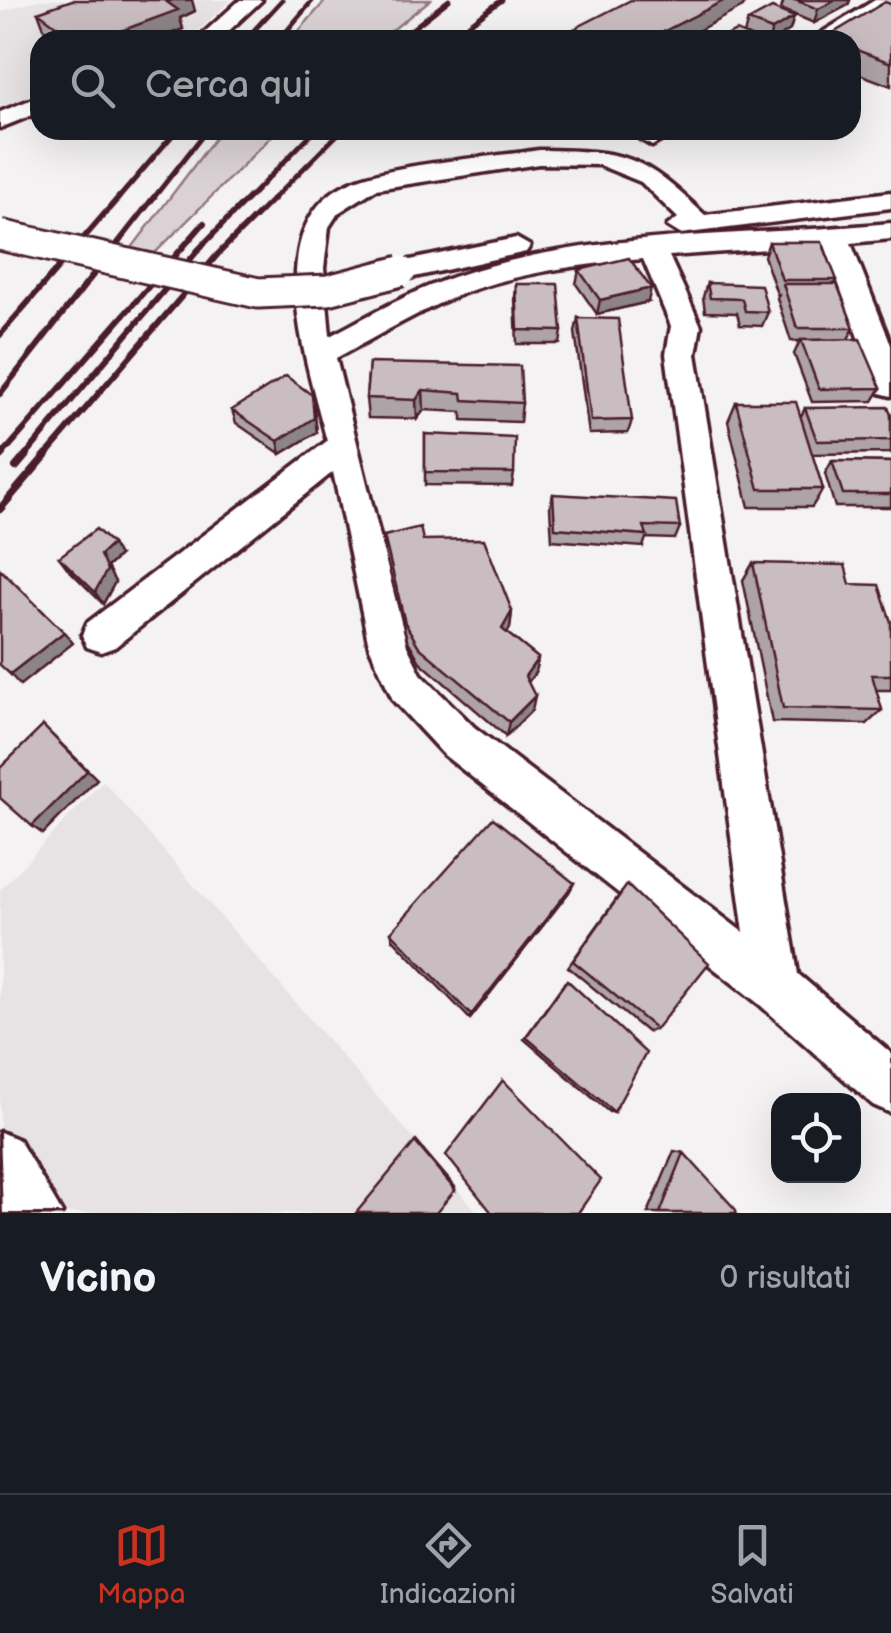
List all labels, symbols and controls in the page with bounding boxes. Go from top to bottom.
search box [30,30,861,140]
icon: search [65,58,120,113]
text: Cerca qui [145,63,312,108]
map controls [771,1093,861,1183]
button: locate [771,1093,861,1183]
text: Vicino [40,1253,156,1304]
text: 0 risultati [719,1259,851,1298]
tab: Mappa [97,1518,186,1611]
tab: Indicazioni [380,1518,516,1611]
tab: Salvati [711,1518,794,1611]

